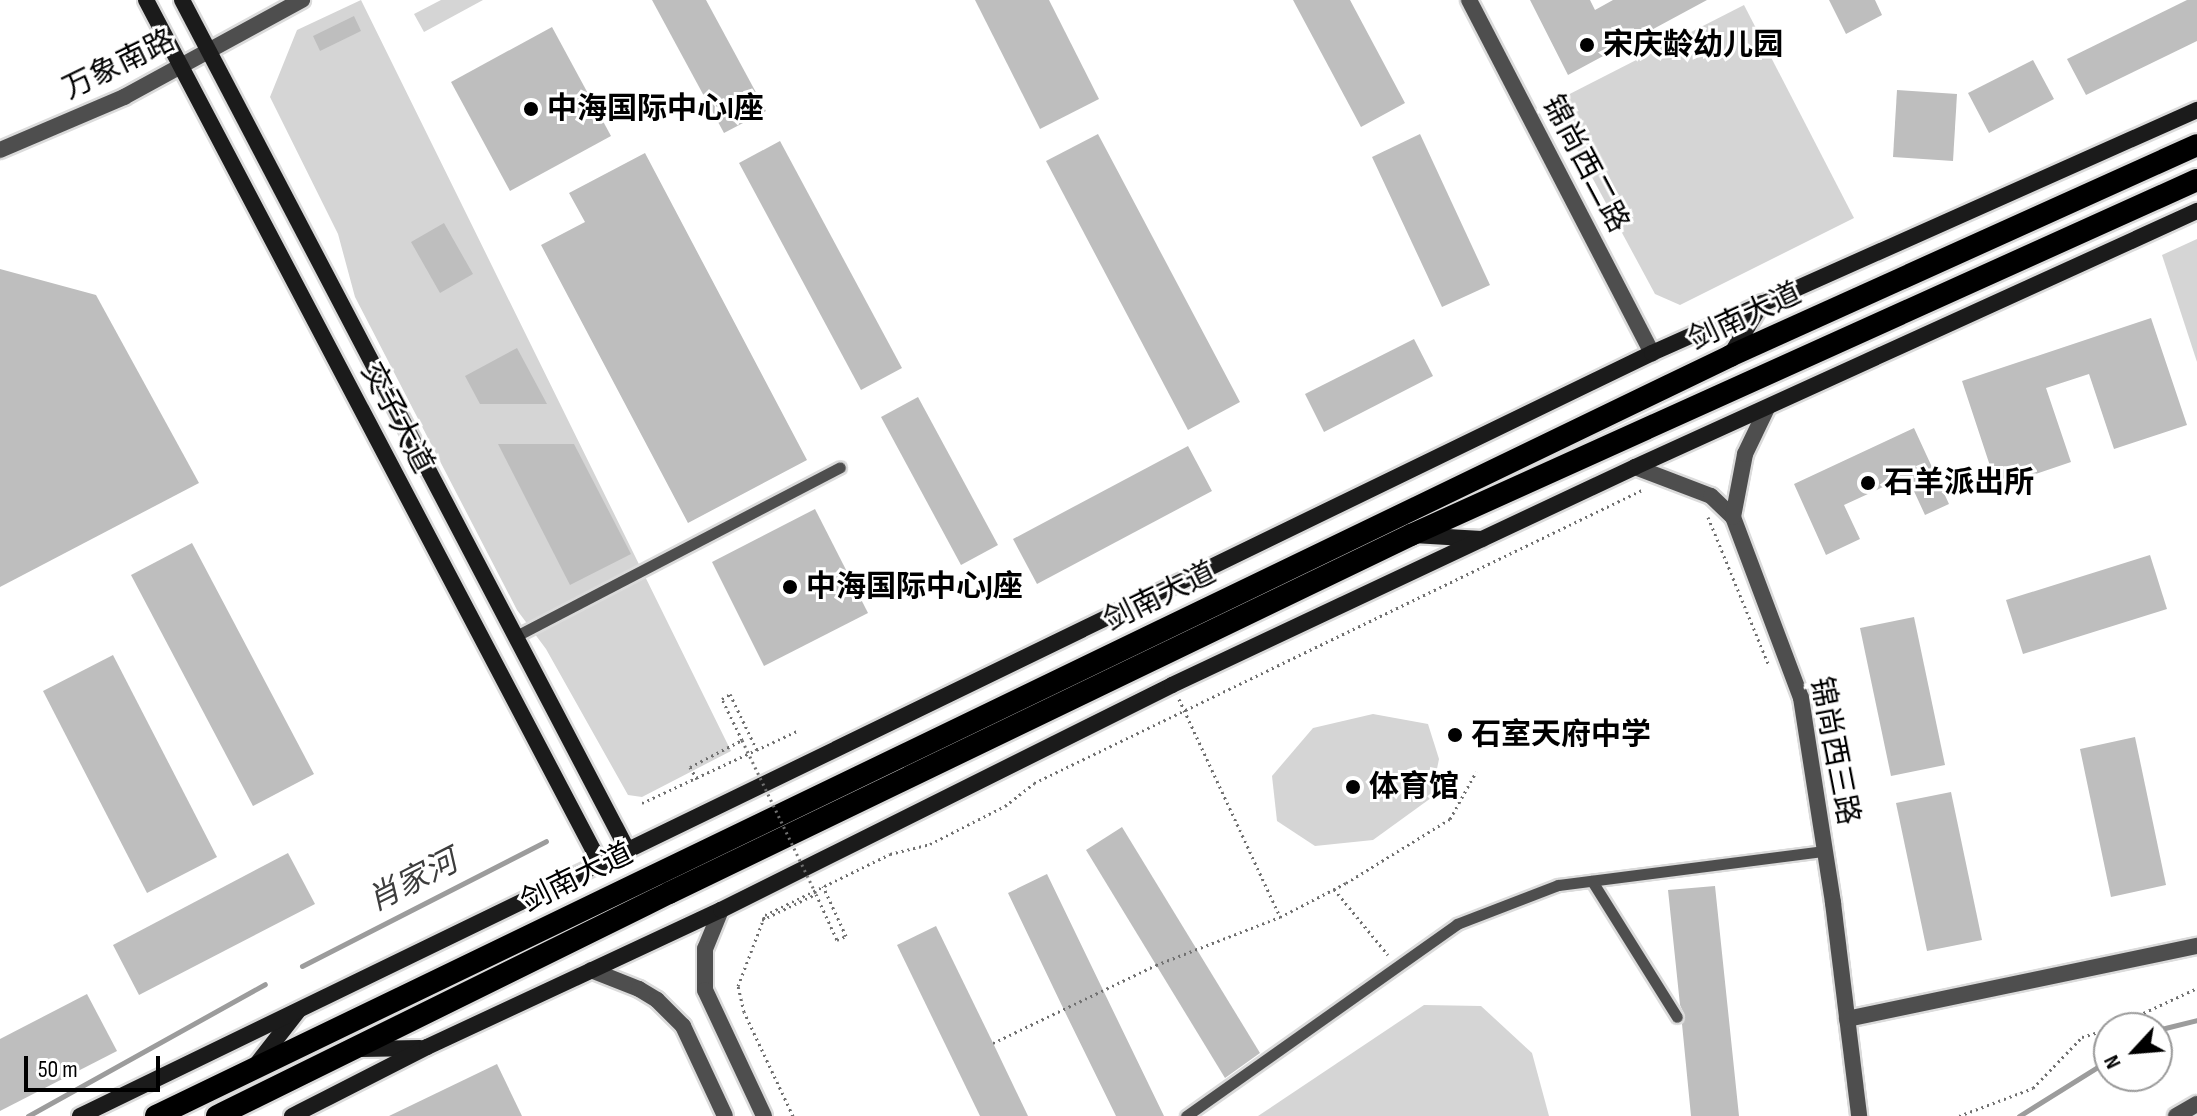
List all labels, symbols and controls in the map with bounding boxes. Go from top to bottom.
street label: 万象南路 [57,23,181,107]
place label: 宋庆龄幼儿园 [1603,27,1783,63]
marker: 宋庆龄幼儿园 [1578,36,1596,54]
street label: 锦尚西二路 [1534,89,1636,239]
place label: 中海国际中心I座 [547,91,764,127]
marker: 中海国际中心I座 [522,100,540,118]
street label: 剑南大道 [1683,275,1807,359]
street label: 交子大道 [353,357,441,479]
place label: 石羊派出所 [1884,465,2034,501]
marker: 石羊派出所 [1859,474,1877,492]
street label: 剑南大道 [1098,555,1222,639]
place label: 中海国际中心J座 [806,569,1023,605]
marker: 中海国际中心J座 [781,578,799,596]
street label: 锦尚西三路 [1802,674,1866,828]
place label: 石室天府中学 [1471,717,1651,753]
marker: 石室天府中学 [1446,726,1464,744]
place label: 体育馆 [1369,769,1459,805]
marker: 体育馆 [1344,778,1362,796]
street label: 剑南大道 [515,836,639,920]
water label: 肖家河 [362,843,464,921]
north arrow [2093,1012,2173,1092]
scale bar [28,1040,164,1090]
text: N [2098,1051,2127,1073]
text: 50 m [38,1055,78,1084]

